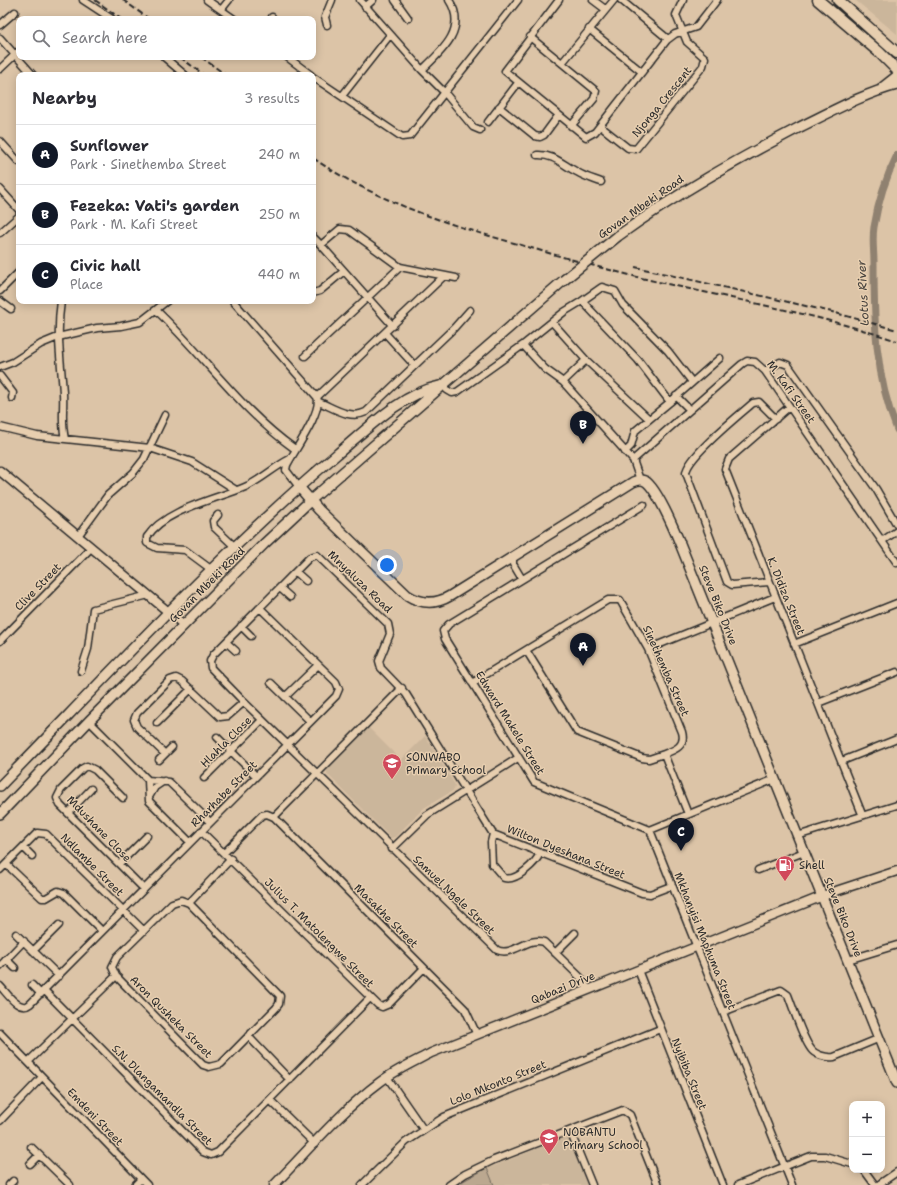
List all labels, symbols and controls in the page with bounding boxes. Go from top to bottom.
search box [16,16,316,60]
icon: search [30,27,52,49]
text: Search here [62,28,148,48]
street label: Njonga Crescent [629,63,695,141]
text: Nearby [32,87,97,109]
text: 3 results [244,90,300,107]
text: Sunflower [70,136,149,156]
text: A [40,146,50,163]
text: 240 m [258,146,300,163]
text: Park · Sinethemba Street [70,156,226,173]
street label: Govan Mbeki Road [595,172,687,242]
text: Fezeka: Vati's garden [70,196,239,216]
text: B [41,206,49,223]
text: 250 m [259,206,300,223]
text: Park · M. Kafi Street [70,216,198,233]
text: Civic hall [70,256,141,276]
water label: Lotus River [853,259,873,326]
text: C [41,266,49,283]
text: 440 m [258,266,300,283]
text: Place [70,276,103,293]
street label: M. Kafi Street [763,358,819,427]
pin: B [570,411,596,444]
street label: Govan Mbeki Road [166,544,248,626]
street label: Mnyaluza Road [325,547,395,617]
your location [377,555,397,575]
street label: K. Didiza Street [764,555,809,637]
street label: Clive Street [11,560,65,614]
street label: Steve Biko Drive [695,563,741,647]
street label: Sinethemba Street [639,623,693,719]
pin: A [570,633,596,666]
street label: Edward Makele Street [472,668,548,778]
street label: Hlahla Close [197,713,255,771]
place label: SONWABO Primary School [406,750,486,778]
school or university icon: SONWABO Primary School [381,752,403,780]
street label: Rharhabe Street [188,757,261,830]
street label: Mdushane Close [63,793,135,865]
pin: C [668,818,694,851]
street label: Wilton Dyeshana Street [505,821,628,883]
street label: Ndlambe Street [57,830,127,900]
street label: Samuel Ngele Street [410,852,498,938]
fuel station icon: Shell [774,854,796,882]
place label: Shell [799,858,825,873]
street label: Mkhanyisi Maphuma Street [671,870,740,1012]
street label: Julius T. Matolengwe Street [261,875,377,991]
street label: Steve Biko Drive [820,875,866,959]
street label: Masakhe Street [351,881,421,951]
street label: Qabazi Drive [529,968,597,1008]
street label: Aron Qusheka Street [127,973,216,1062]
street label: Nyibiba Street [668,1036,710,1112]
street label: S.N. Dlangamandla Street [108,1041,216,1149]
street label: Lolo Mkonto Street [448,1057,549,1109]
street label: Emdeni Street [64,1085,127,1149]
map controls [849,1101,885,1173]
button: + [849,1101,885,1137]
place label: NOBANTU Primary School [563,1125,643,1153]
school or university icon: NOBANTU Primary School [538,1127,560,1155]
button: − [849,1137,885,1173]

